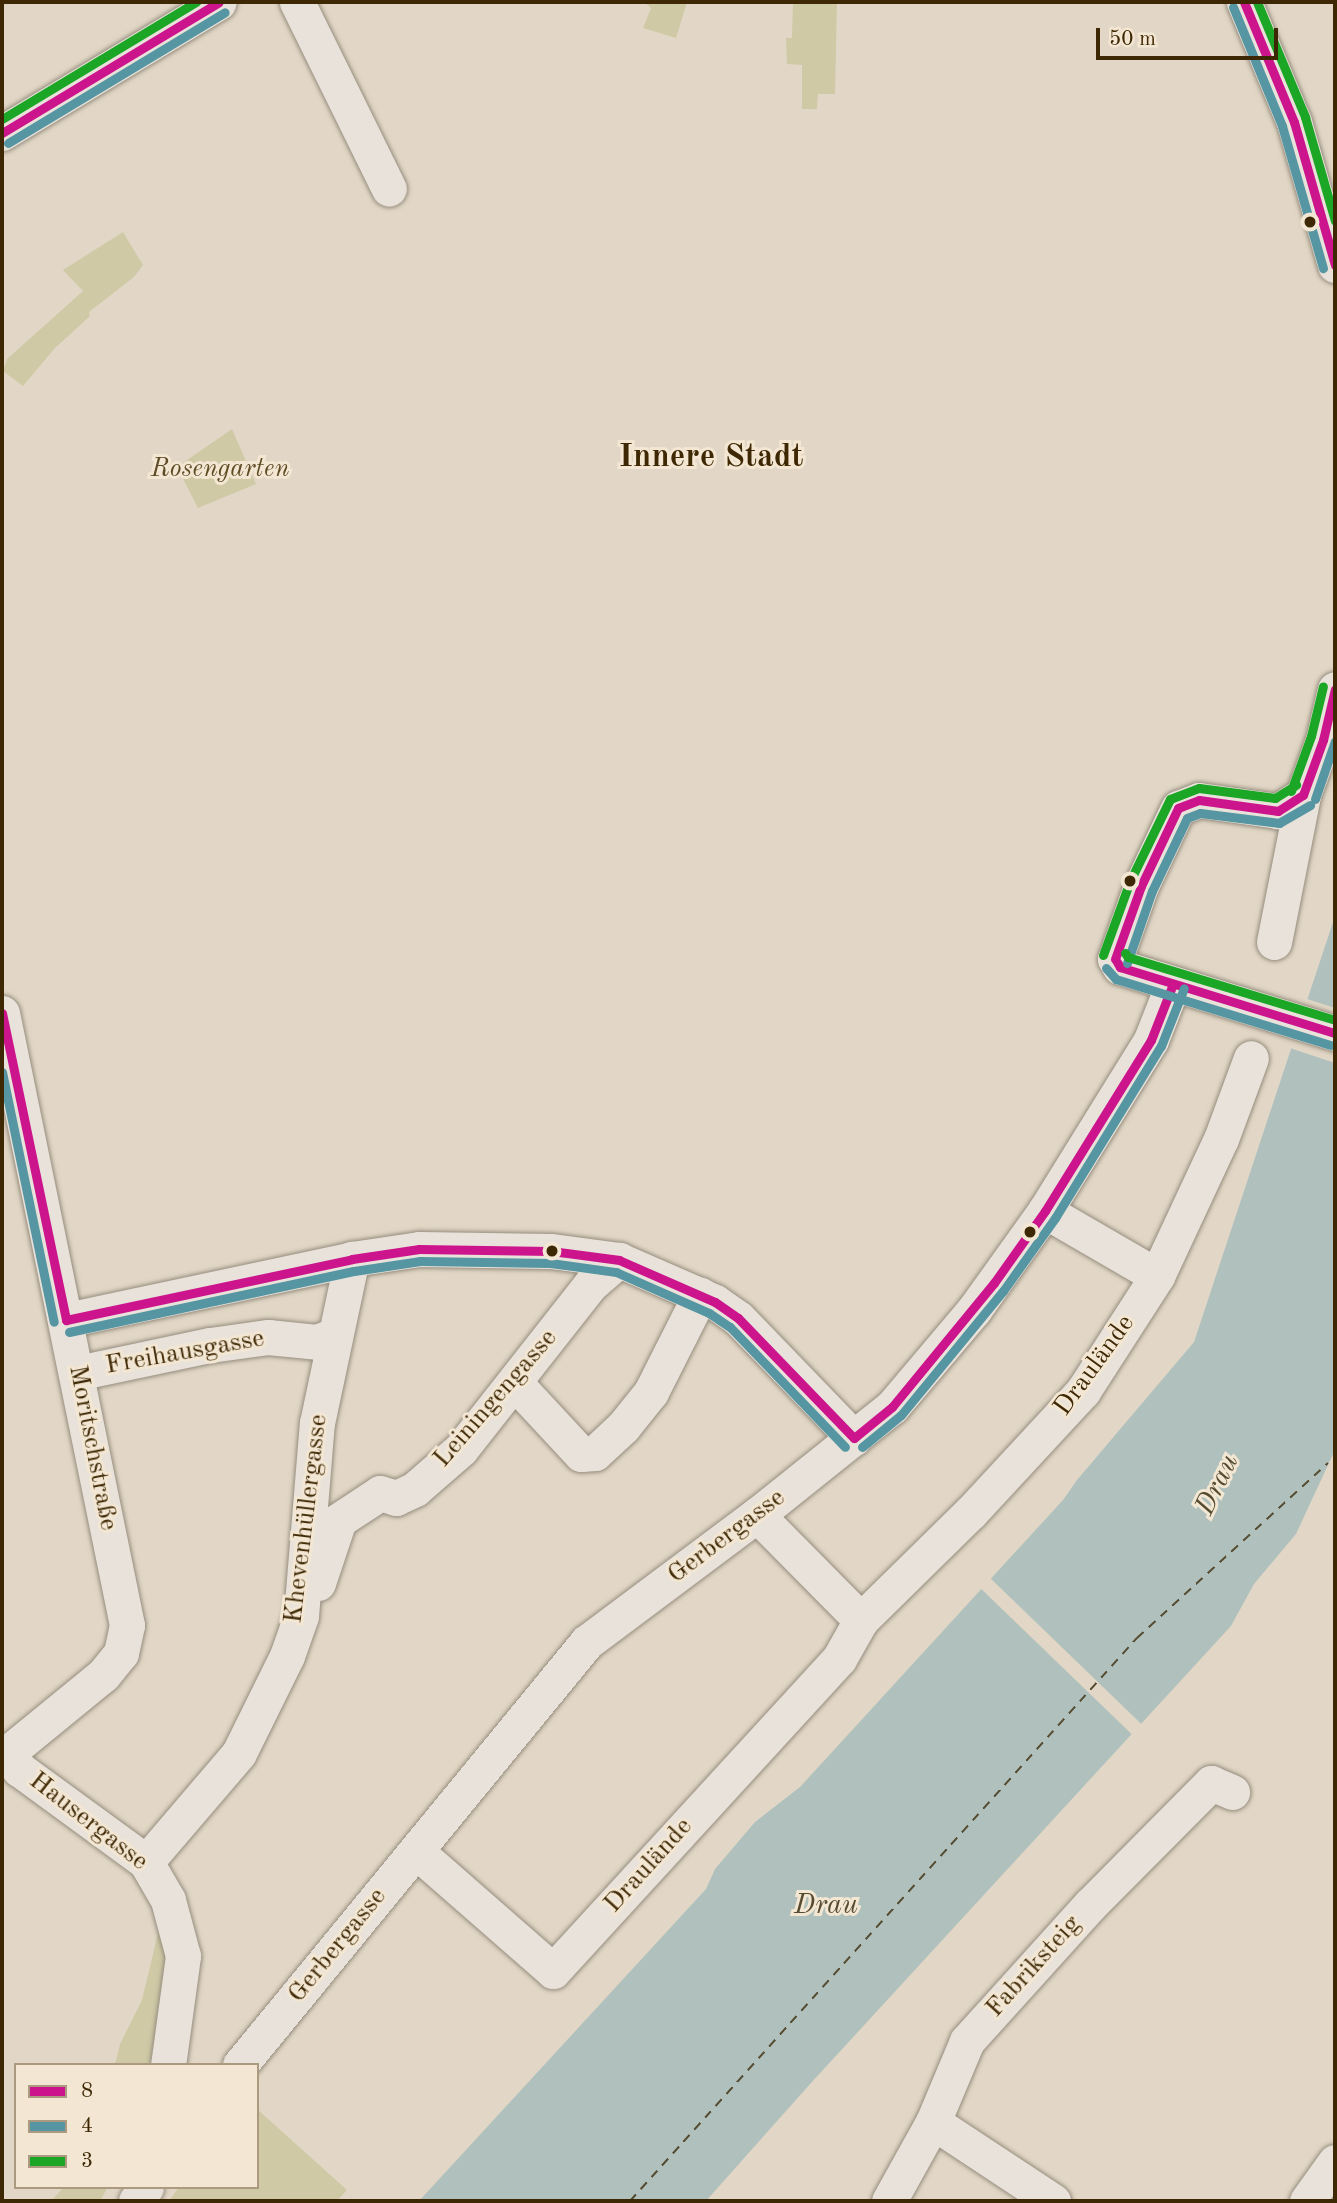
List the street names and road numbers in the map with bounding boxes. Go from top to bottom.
street label: Draulände [1048,1309,1142,1423]
street label: Freihausgasse [103,1324,267,1382]
street label: Leiningengasse [427,1324,565,1474]
street label: Moritschstraße [61,1363,123,1533]
street label: Khevenhüllergasse [279,1413,335,1625]
street label: Gerbergasse [662,1483,792,1591]
street label: Hausergasse [22,1766,154,1878]
street label: Draulände [598,1812,700,1920]
street label: Gerbergasse [282,1882,394,2010]
street label: Fabriksteig [980,1909,1088,2025]

